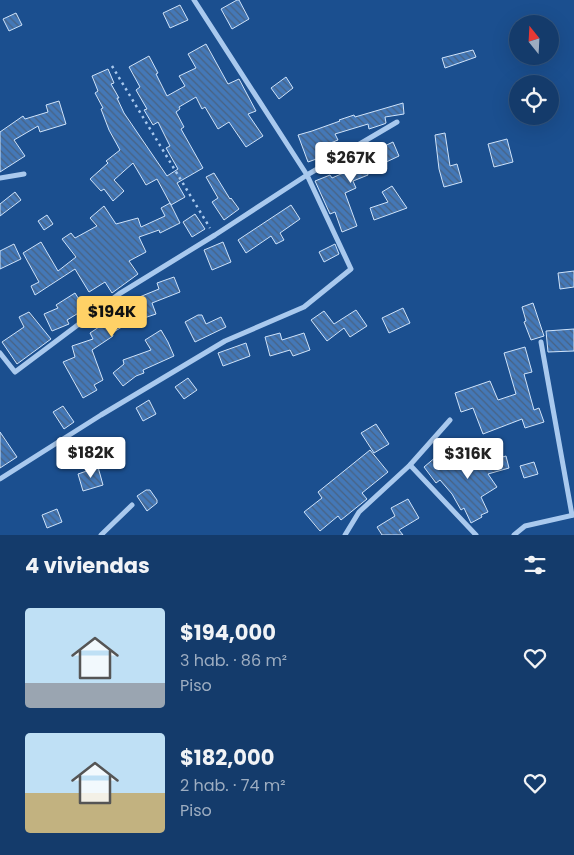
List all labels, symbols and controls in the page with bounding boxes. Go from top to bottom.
north arrow [509,15,559,65]
map controls [509,15,559,125]
button: locate [509,75,559,125]
pin: $267K [316,142,386,184]
text: $267K [326,146,376,169]
pin: $194K [77,296,147,338]
text: $194K [88,300,136,323]
pin: $182K [56,436,126,479]
pin: $316K [433,438,503,480]
text: $182K [67,441,115,464]
text: $316K [444,442,492,465]
text: 4 viviendas [25,551,150,580]
icon: filters [521,551,549,579]
text: $194,000 [180,618,276,647]
icon: home [65,628,125,688]
icon: heart [521,644,549,672]
text: 3 hab. · 86 m² [180,649,287,672]
text: Piso [180,674,212,697]
text: $182,000 [180,743,274,772]
icon: home [65,753,125,813]
icon: heart [521,769,549,797]
text: 2 hab. · 74 m² [180,774,285,797]
text: Piso [180,799,212,822]

